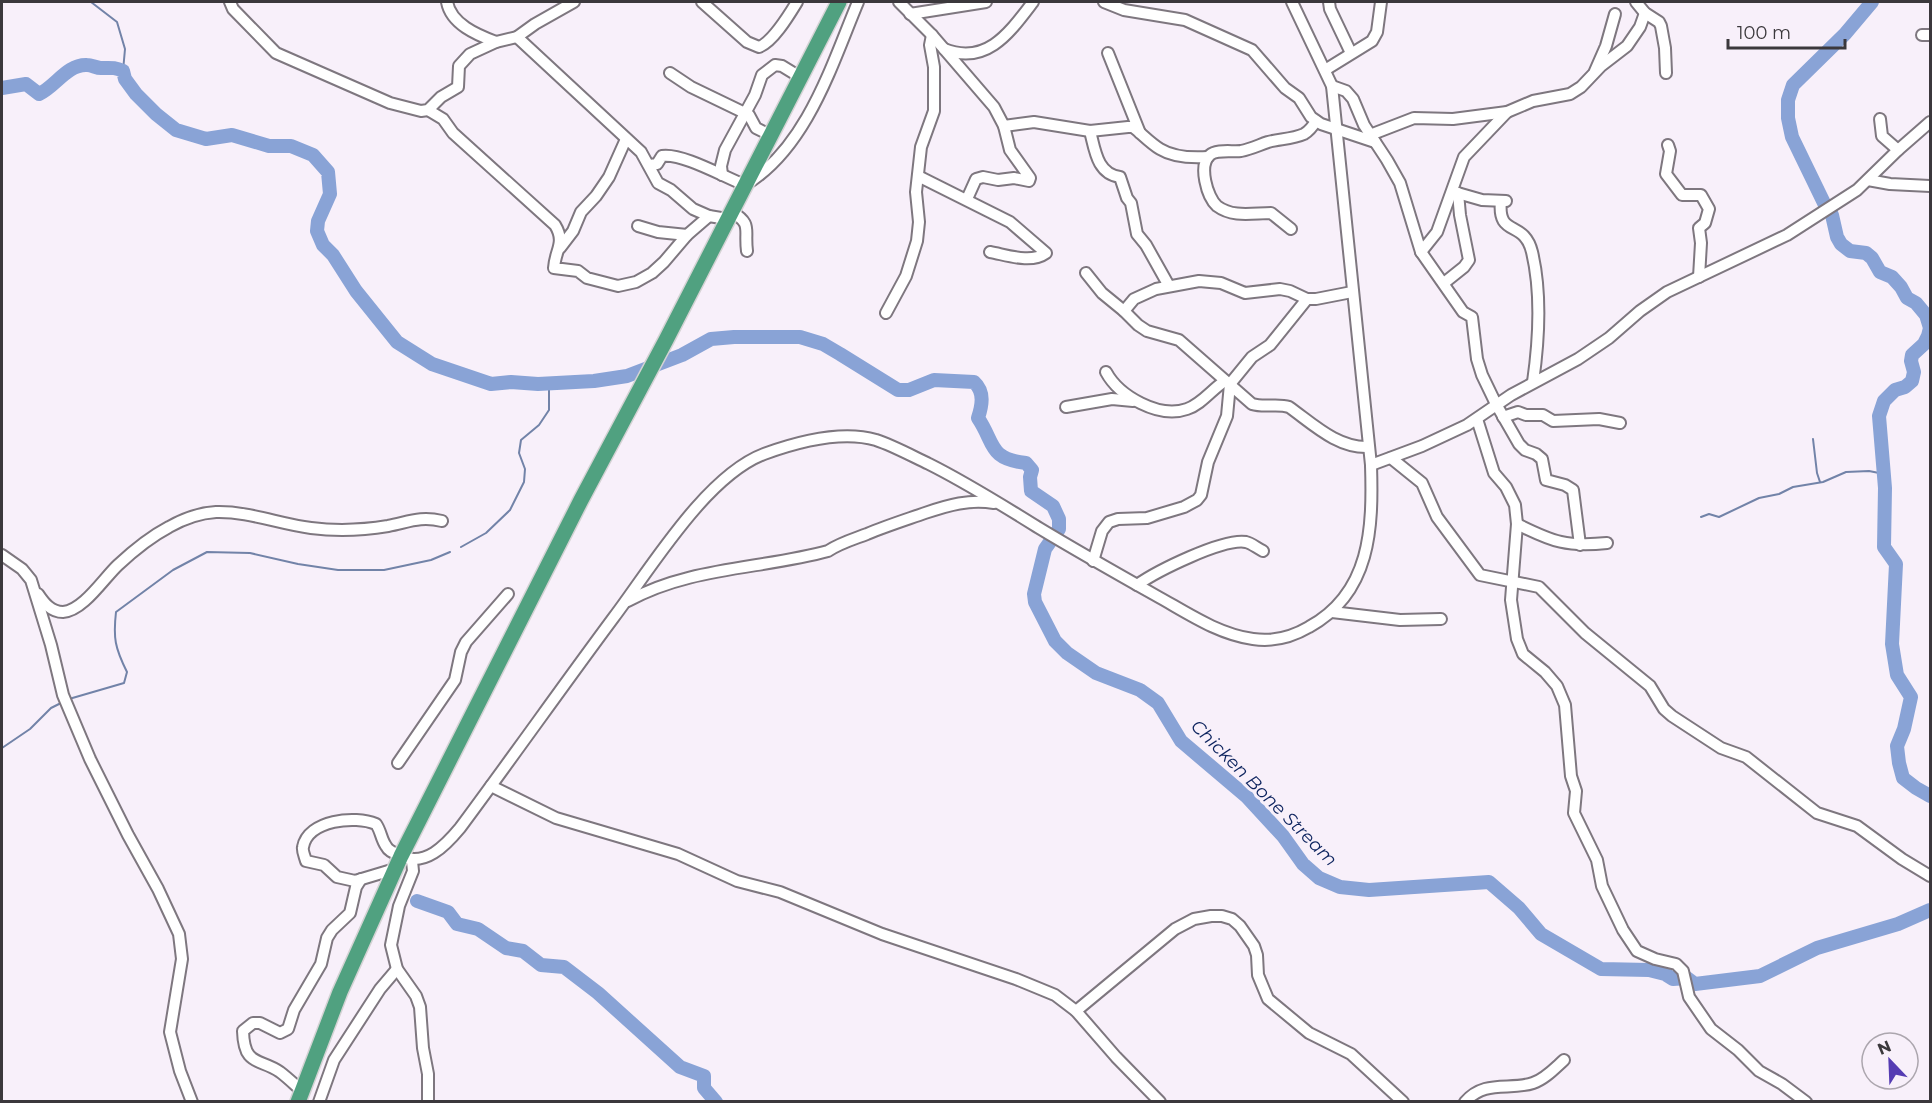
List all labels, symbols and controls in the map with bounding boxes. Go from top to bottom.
scale bar [1728,12,1845,50]
text: 100 m [1737,22,1791,44]
water label: Chicken Bone Stream [1186,715,1342,871]
north arrow [1860,1031,1920,1091]
text: N [1875,1036,1894,1059]

